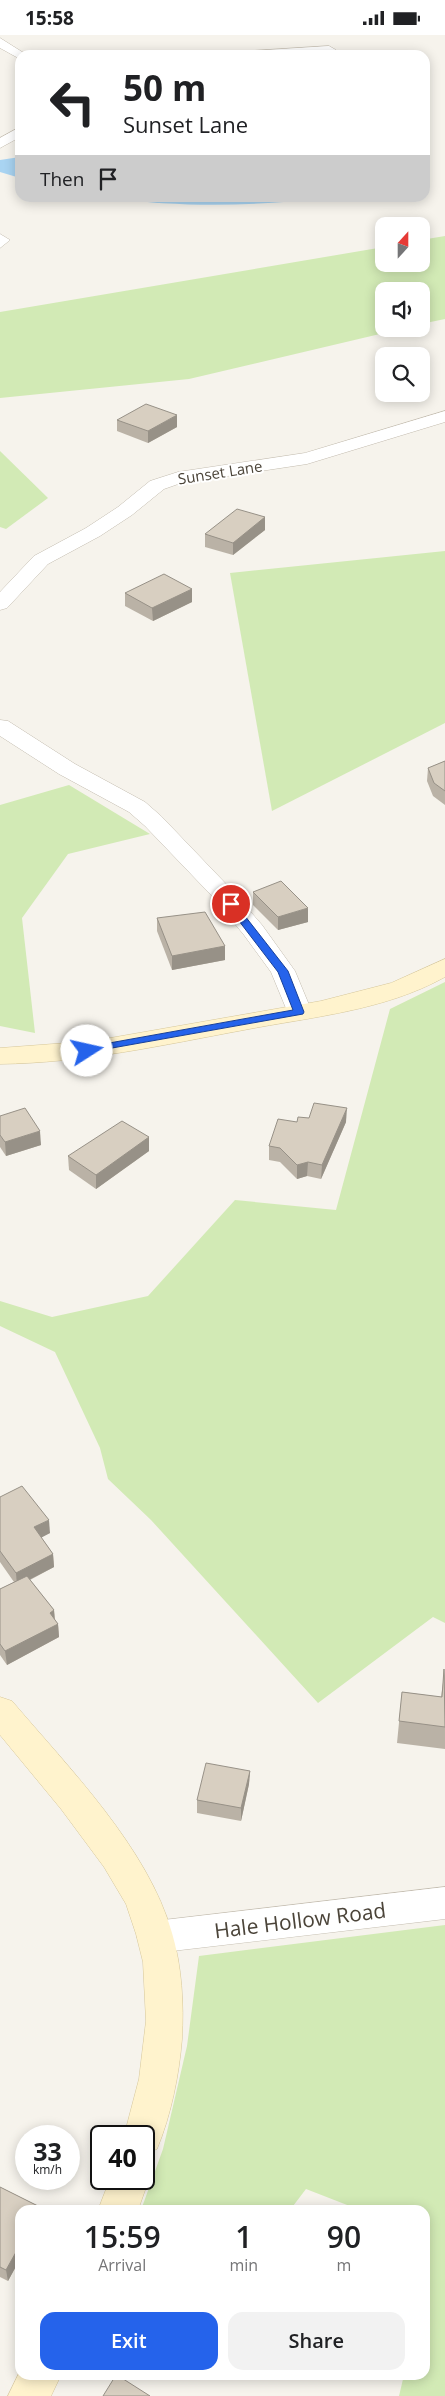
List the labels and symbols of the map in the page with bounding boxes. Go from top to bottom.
north arrow [375,217,430,273]
street label: Sunset Lane [176,455,264,489]
pin [210,883,252,925]
position arrow [60,1024,112,1076]
street label: Hale Hollow Road [212,1896,388,1944]
speed limit sign: 40 [90,2125,155,2190]

